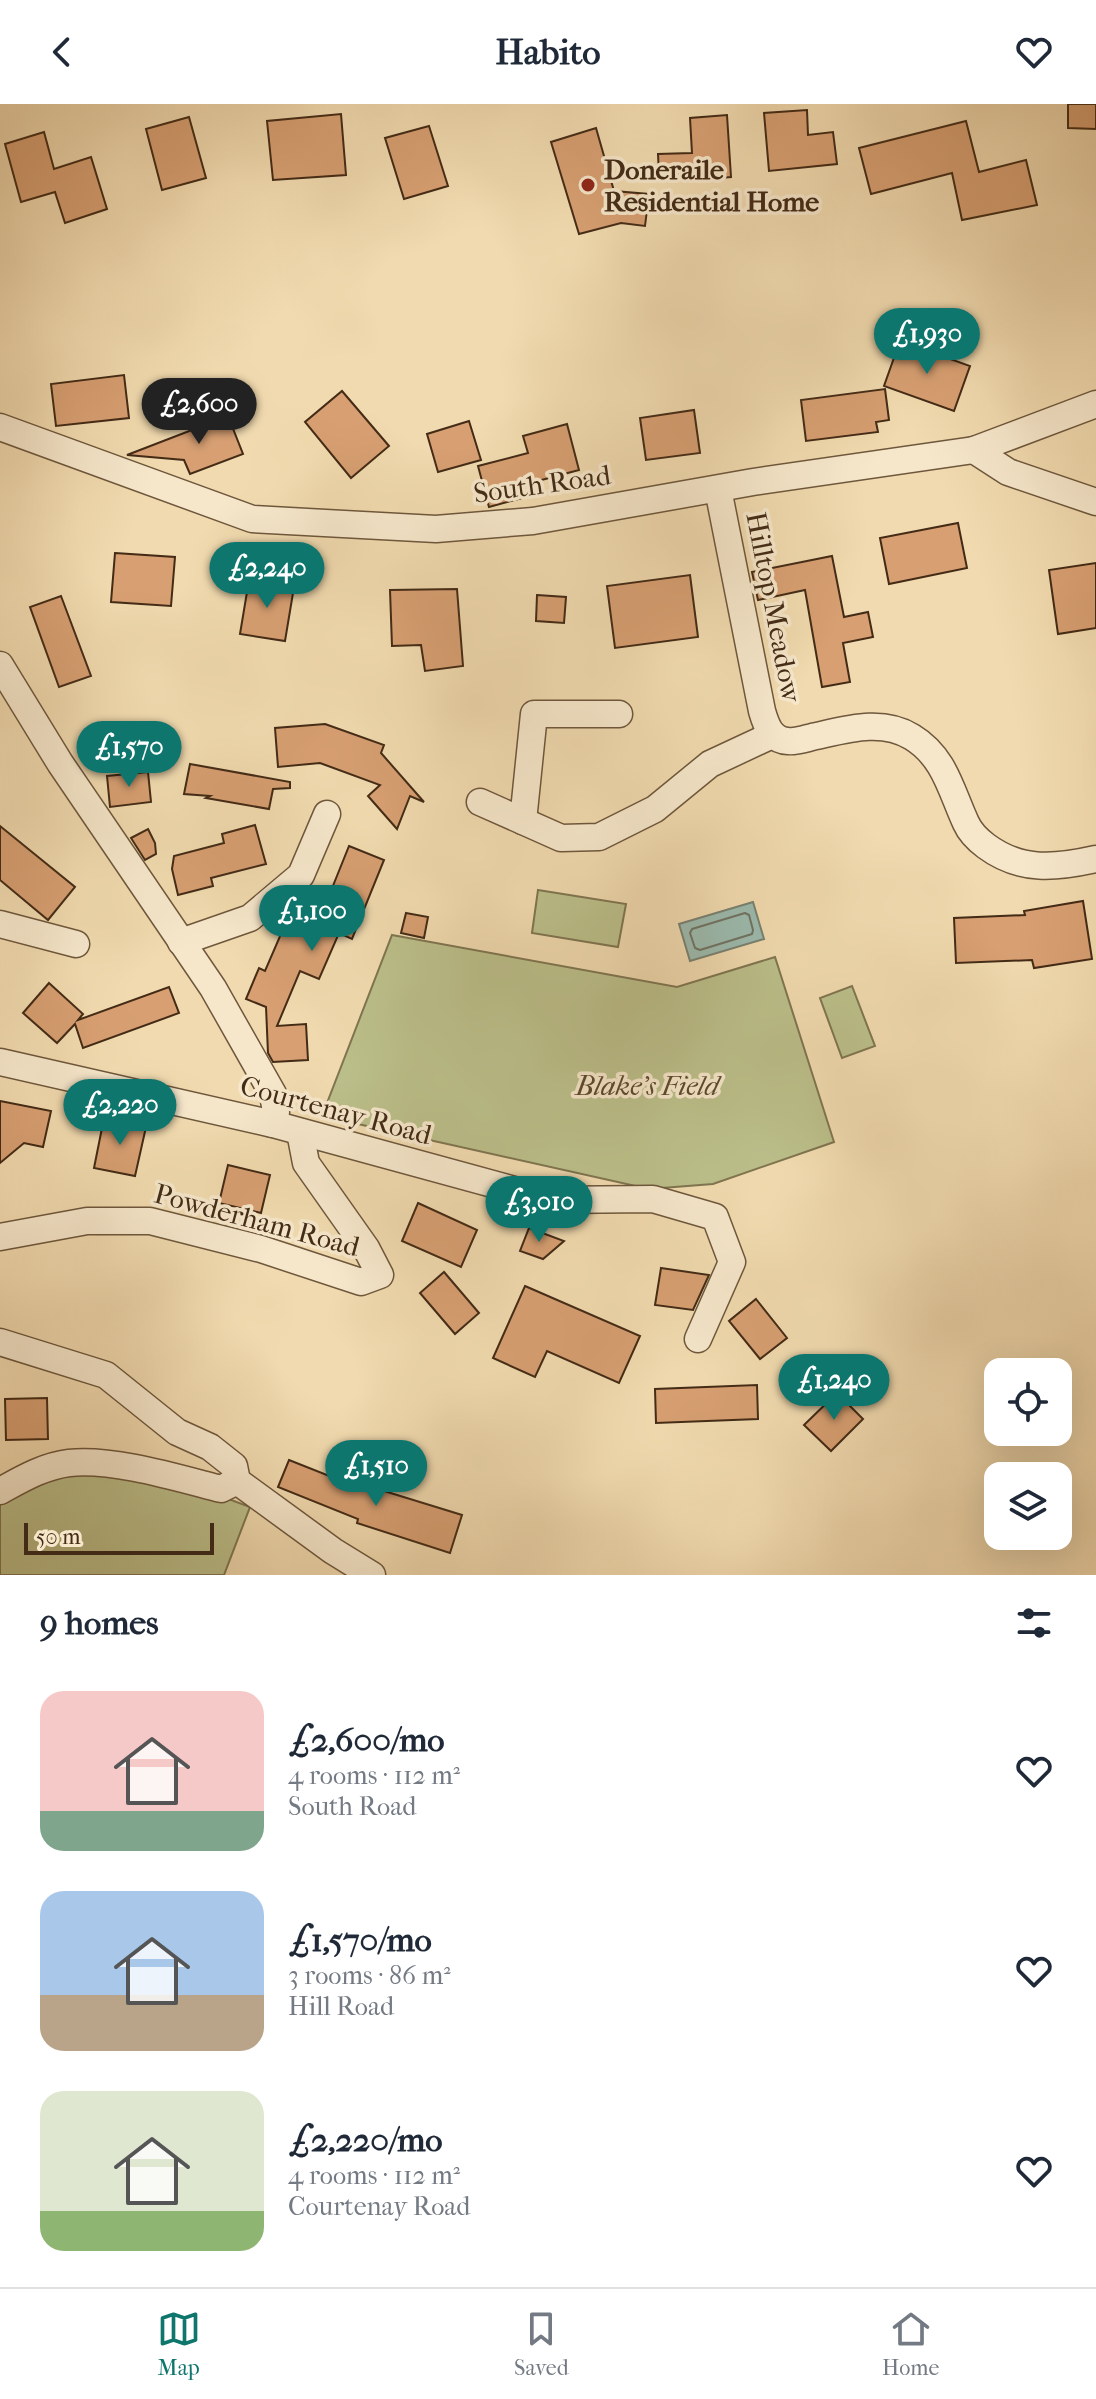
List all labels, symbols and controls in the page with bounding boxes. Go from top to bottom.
icon: back [40,30,84,74]
icon: heart [1012,30,1056,74]
text: Habito [495,31,601,73]
place label: Doneraile Residential Home [604,153,819,218]
marker: Doneraile Residential Home [579,176,597,194]
pin: £1,930 [862,308,992,376]
text: £1,930 [892,318,962,349]
pin: £2,600 [134,378,264,446]
text: £2,600 [160,388,238,419]
street label: South Road [471,458,613,510]
street label: Hilltop Meadow [739,509,809,706]
pin: £2,240 [202,542,332,610]
text: £2,240 [227,552,307,583]
pin: £1,570 [64,721,194,789]
text: £1,570 [95,731,163,762]
pin: £1,100 [247,885,377,953]
text: £1,100 [277,895,347,926]
street label: Courtenay Road [237,1069,436,1152]
park label: Blake's Field [573,1069,722,1102]
pin: £2,220 [55,1079,185,1147]
text: £2,220 [81,1089,159,1120]
pin: £3,010 [474,1176,604,1244]
street label: Powderham Road [151,1177,364,1263]
text: £3,010 [503,1186,575,1217]
pin: £1,240 [769,1354,899,1422]
map controls [984,1358,1072,1550]
button: locate [984,1358,1072,1446]
text: £1,240 [796,1364,872,1395]
pin: £1,510 [311,1440,441,1508]
text: £1,510 [343,1450,409,1481]
button: layers [984,1462,1072,1550]
scale bar [24,1519,214,1555]
text: 50 m [36,1524,81,1550]
icon: filters [1012,1601,1056,1645]
text: 9 homes [40,1603,159,1643]
text: £2,600/mo [288,1720,445,1760]
icon: home [104,1723,200,1819]
icon: heart [1012,1749,1056,1793]
text: 4 rooms · 112 m² [288,1760,460,1791]
text: South Road [288,1791,416,1822]
text: £1,570/mo [288,1920,432,1960]
icon: home [104,1923,200,2019]
icon: heart [1012,1949,1056,1993]
text: 3 rooms · 86 m² [288,1960,451,1991]
text: Hill Road [288,1991,394,2022]
text: £2,220/mo [288,2120,443,2160]
icon: home [104,2123,200,2219]
icon: heart [1012,2149,1056,2193]
text: 4 rooms · 112 m² [288,2160,460,2191]
text: Courtenay Road [288,2191,471,2222]
tab: Map [157,2307,201,2381]
tab: Saved [514,2307,569,2381]
tab: Home [882,2307,939,2381]

